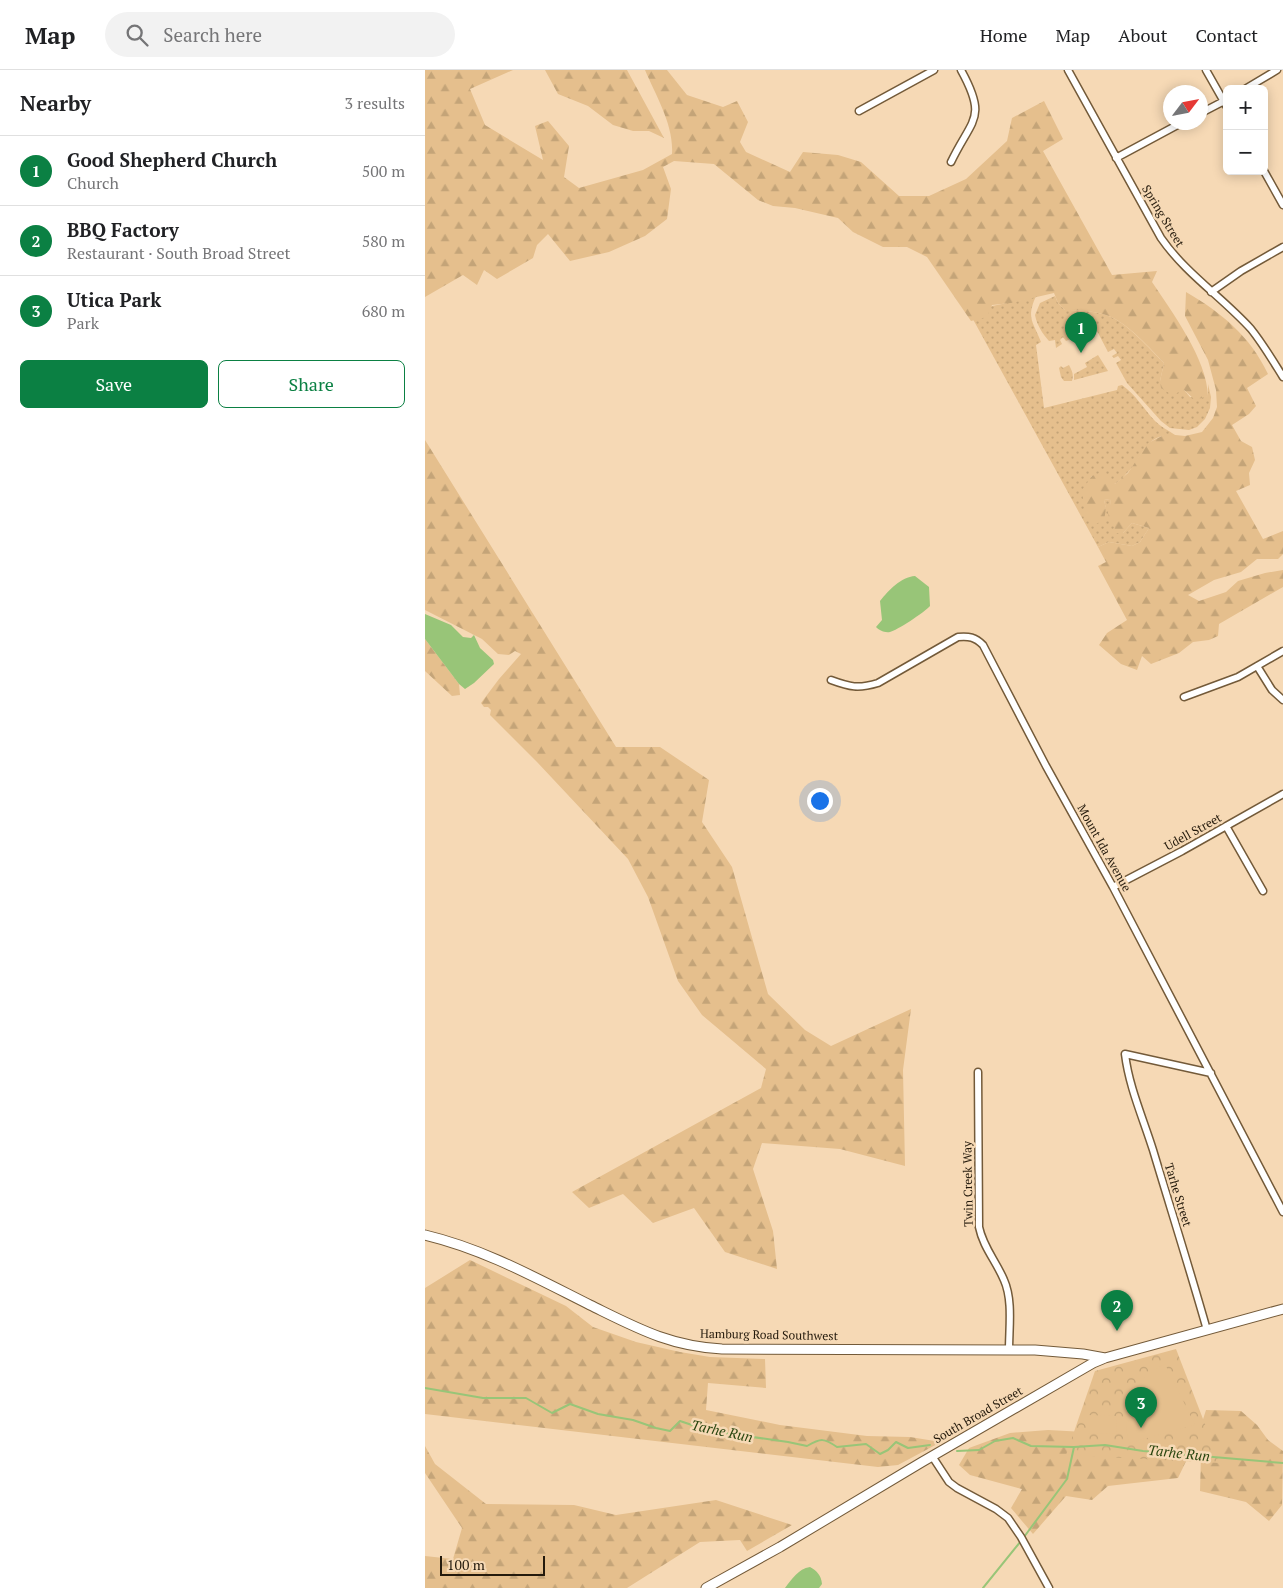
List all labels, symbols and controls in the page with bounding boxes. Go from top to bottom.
search box [105,12,455,57]
text: Map [25,19,75,51]
icon: search [123,21,151,49]
text: Search here [163,22,262,47]
text: Home [980,23,1027,47]
text: Map [1055,23,1090,47]
text: About [1118,23,1167,47]
text: Contact [1195,23,1258,47]
north arrow [1163,85,1208,130]
map controls [1223,85,1268,175]
button: + [1223,85,1268,130]
text: Nearby [20,89,91,117]
text: 3 results [345,92,405,114]
button: − [1223,130,1268,175]
text: Good Shepherd Church [67,147,277,172]
text: 1 [31,160,41,182]
text: 500 m [362,160,405,182]
text: Church [67,172,119,194]
street label: Spring Street [1139,182,1188,250]
text: BBQ Factory [67,217,179,242]
text: 2 [31,230,41,252]
text: 580 m [362,230,405,252]
text: Restaurant · South Broad Street [67,242,291,264]
text: Utica Park [67,287,161,312]
text: 3 [31,300,41,322]
text: 680 m [362,300,405,322]
text: Park [67,312,99,334]
pin: 1 [1065,312,1097,353]
button: Save [20,360,208,408]
button: Share [218,360,405,408]
your location [807,788,833,814]
street label: Mount Ida Avenue [1074,802,1135,894]
street label: Udell Street [1162,809,1224,853]
street label: Twin Creek Way [959,1140,976,1227]
street label: Tarhe Street [1162,1161,1195,1229]
pin: 2 [1101,1290,1133,1331]
street label: Hamburg Road Southwest [700,1326,839,1343]
street label: South Broad Street [930,1383,1026,1446]
pin: 3 [1125,1387,1157,1428]
water label: Tarhe Run [690,1415,755,1446]
water label: Tarhe Run [1147,1440,1211,1465]
scale bar [440,1553,545,1576]
text: 100 m [447,1555,485,1574]

